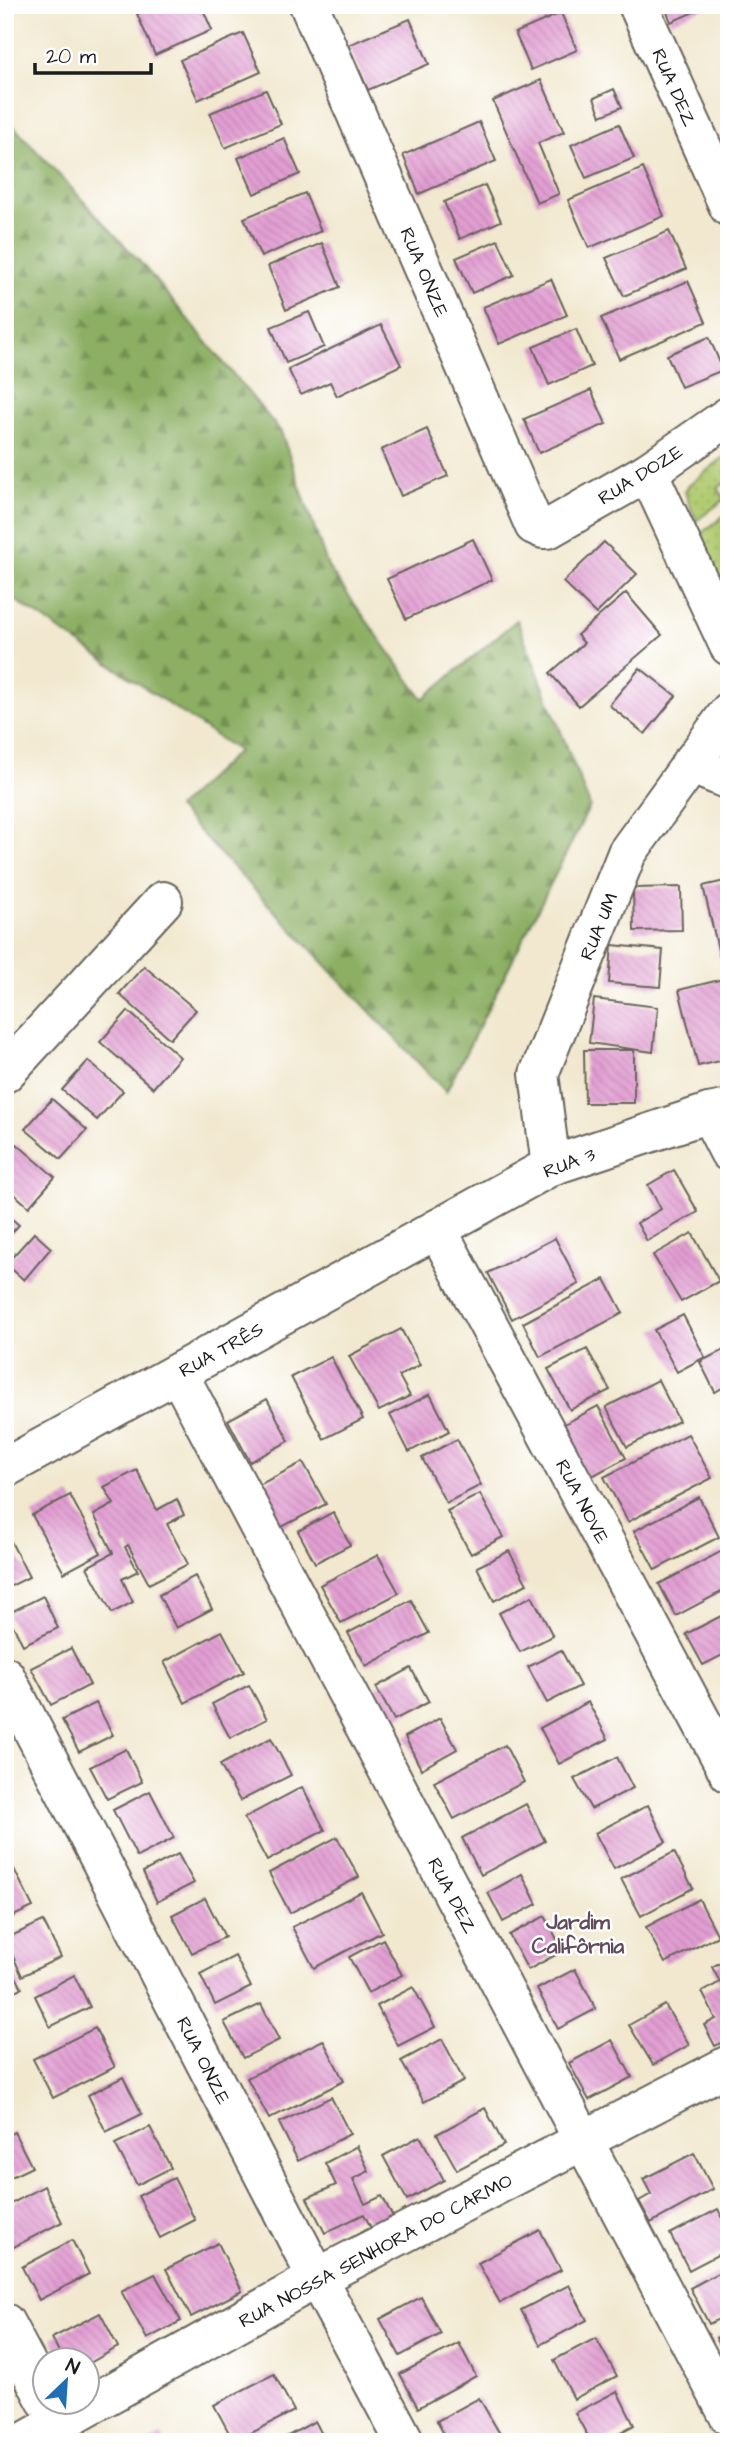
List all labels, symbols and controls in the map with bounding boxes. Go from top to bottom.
scale bar [35,32,150,76]
text: 20 m [46,42,97,71]
street label: RUA DEZ [645,44,703,131]
street label: RUA ONZE [393,224,455,321]
street label: RUA DOZE [593,439,688,512]
street label: RUA UM [574,889,625,964]
street label: RUA 3 [540,1141,600,1186]
street label: RUA TRÊS [175,1316,269,1385]
street label: RUA NOVE [548,1455,615,1549]
street label: RUA DEZ [420,1853,483,1939]
district label: Jardim Califôrnia [532,1908,624,1961]
street label: RUA ONZE [169,2012,236,2109]
street label: RUA NOSSA SENHORA DO CARMO [234,2167,517,2335]
north arrow [32,2346,102,2416]
text: N [61,2352,84,2382]

